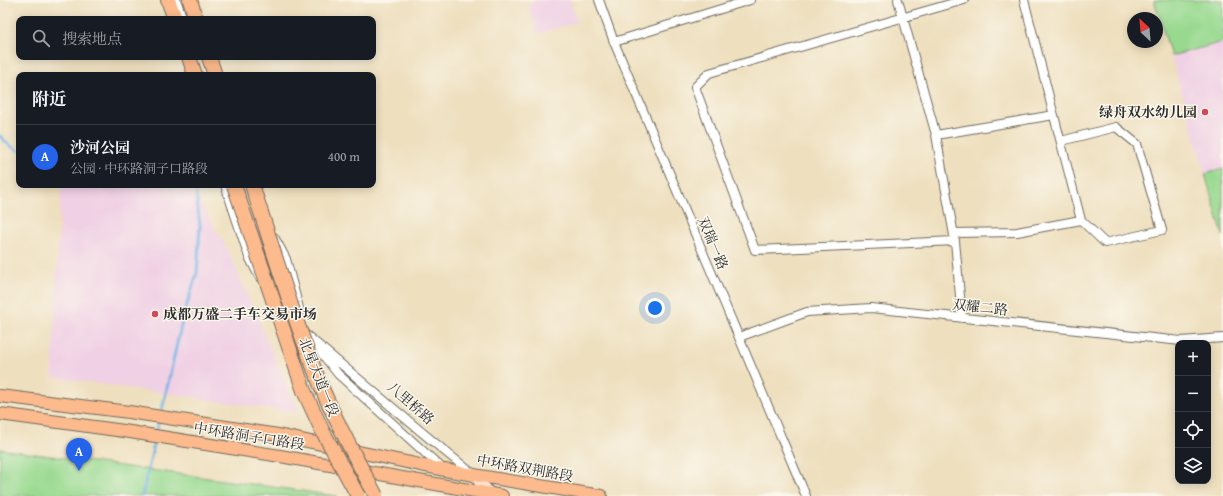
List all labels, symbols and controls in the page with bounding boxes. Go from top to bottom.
north arrow [1127,12,1163,48]
search box [16,16,376,60]
icon: search [30,27,52,49]
text: 搜索地点 [62,28,122,49]
text: 附近 [32,86,66,111]
place label: 绿舟双水幼儿园 [1099,102,1197,122]
marker: 绿舟双水幼儿园 [1200,107,1210,117]
text: 沙河公园 [70,137,130,158]
text: A [41,147,49,166]
text: 400 m [328,147,360,166]
text: 公园 · 中环路洞子口路段 [70,159,208,178]
street label: 双瑞一路 [693,213,733,273]
street label: 双耀二路 [951,294,1009,320]
your location [645,298,665,318]
place label: 成都万盛二手车交易市场 [163,304,317,324]
marker: 成都万盛二手车交易市场 [150,309,160,319]
street label: 北星大道一段 [294,334,344,420]
map controls [1175,340,1211,484]
button: + [1175,340,1211,376]
button: − [1175,376,1211,412]
street label: 八里桥路 [383,377,439,429]
button: locate [1175,412,1211,448]
street label: 中环路洞子口路段 [192,417,306,455]
pin: A [66,438,92,471]
button: layers [1175,448,1211,484]
street label: 中环路双荆路段 [475,450,575,486]

